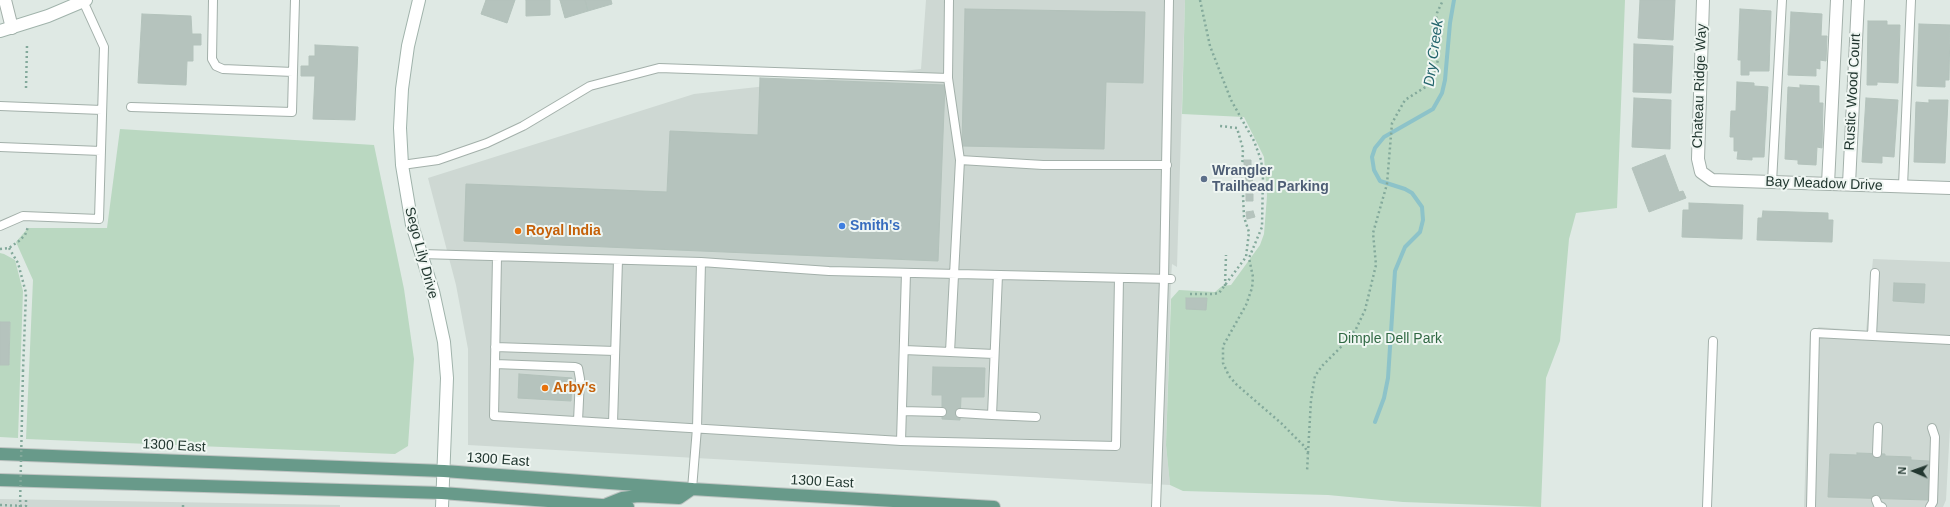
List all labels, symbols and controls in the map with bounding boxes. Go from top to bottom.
water label: Dry Creek [1420,18,1448,88]
street label: Chateau Ridge Way [1689,23,1711,149]
street label: Rustic Wood Court [1842,33,1864,151]
place label: Wrangler Trailhead Parking [1212,163,1329,196]
marker: Wrangler Trailhead Parking [1199,174,1209,184]
street label: Bay Meadow Drive [1765,174,1883,194]
street label: Sego Lily Drive [401,205,441,301]
place label: Smith's [850,218,900,234]
marker: Smith's [837,221,847,231]
place label: Royal India [526,223,601,239]
marker: Royal India [513,226,523,236]
park label: Dimple Dell Park [1338,331,1442,347]
place label: Arby's [553,380,596,396]
marker: Arby's [540,383,550,393]
street label: 1300 East [142,436,206,456]
street label: 1300 East [466,449,530,471]
north arrow [1894,451,1934,491]
text: N [1896,466,1908,475]
street label: 1300 East [790,472,854,492]

